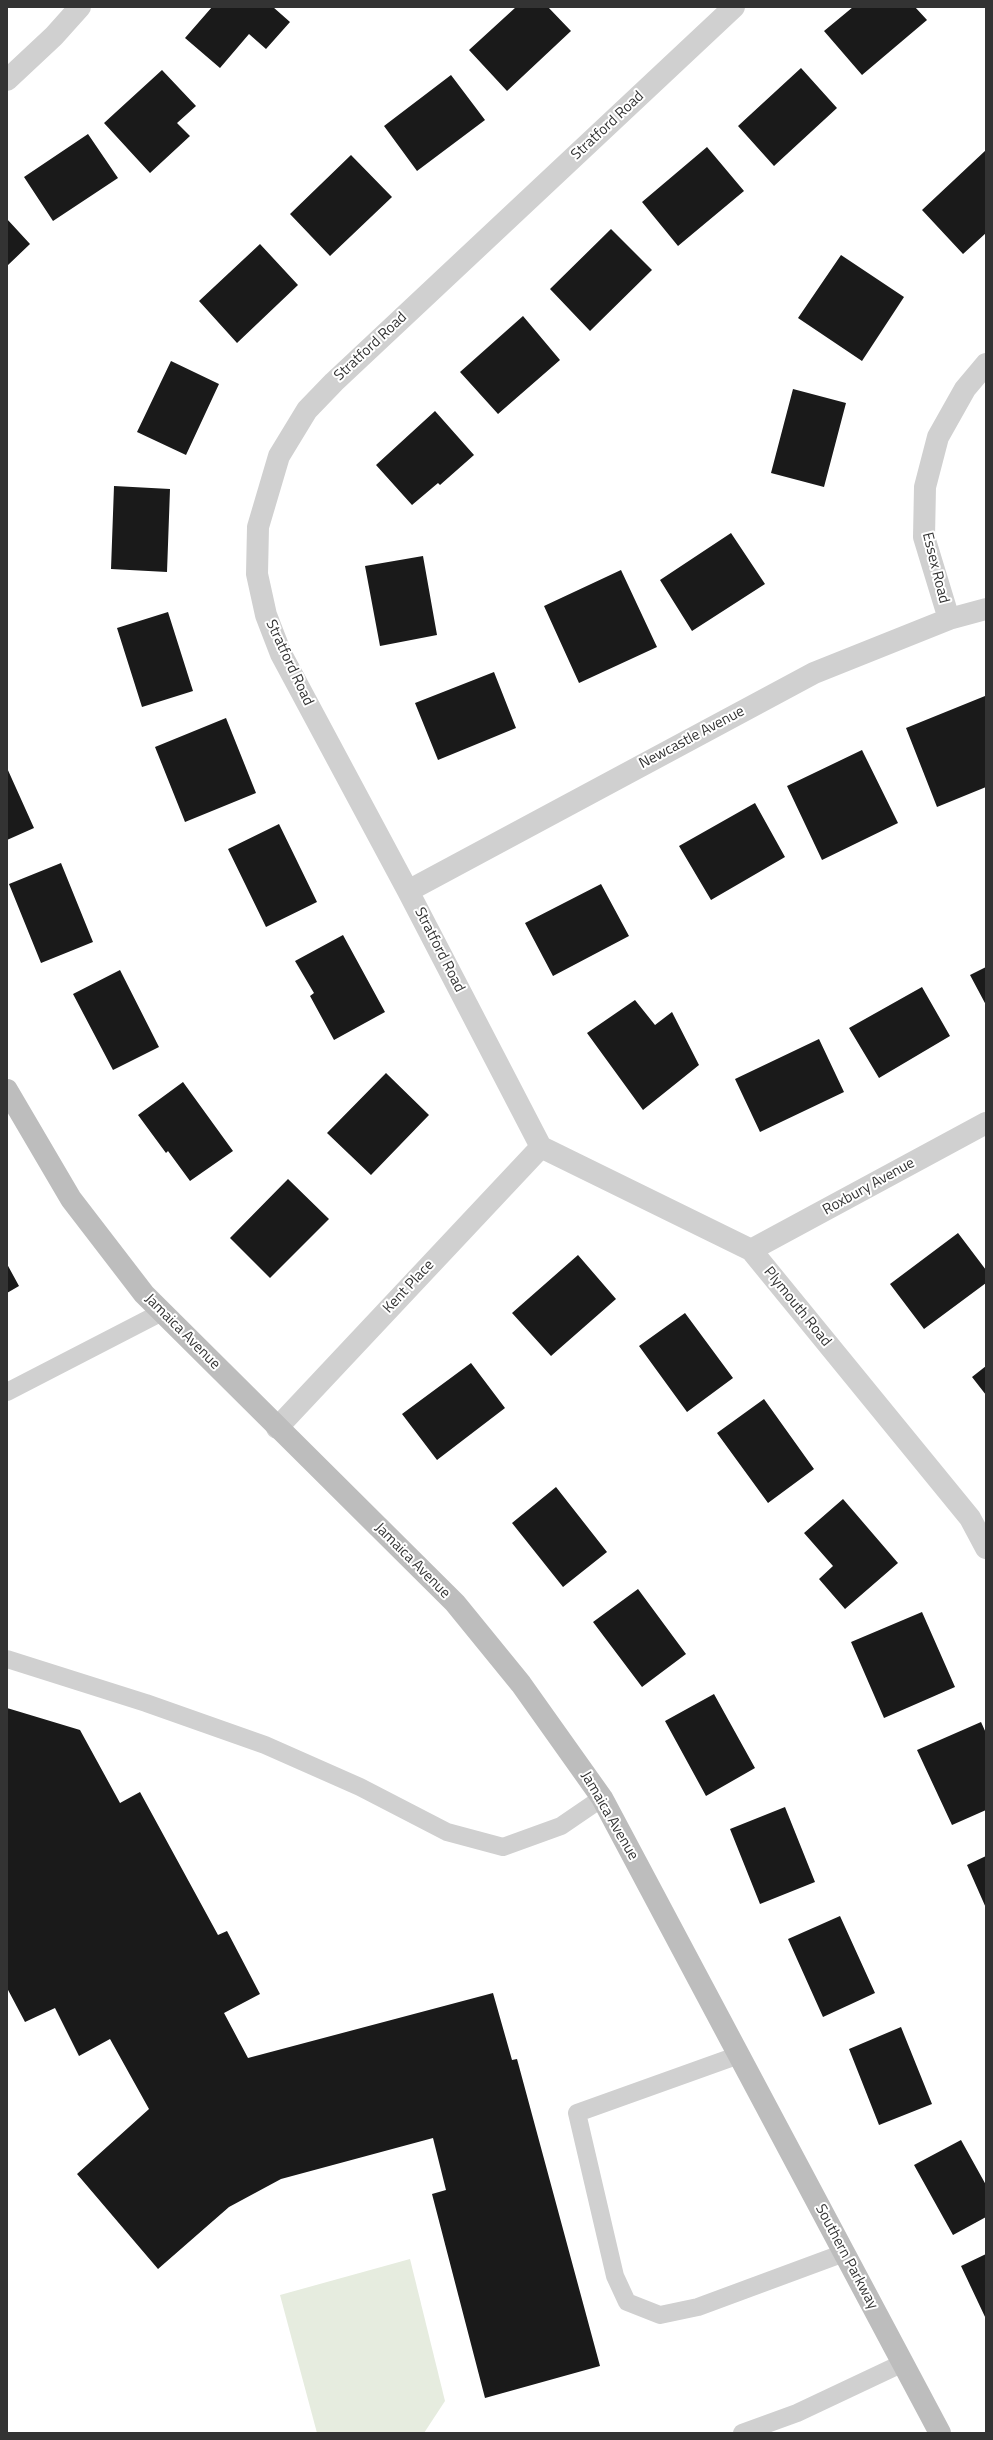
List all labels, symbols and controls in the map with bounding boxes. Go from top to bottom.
street label: Stratford Road [568,88,648,164]
street label: Stratford Road [331,309,411,385]
street label: Essex Road [918,531,952,605]
street label: Stratford Road [261,617,317,709]
street label: Newcastle Avenue [636,703,748,773]
street label: Stratford Road [410,905,468,995]
street label: Roxbury Avenue [820,1154,918,1220]
street label: Kent Place [380,1257,438,1317]
street label: Plymouth Road [759,1264,835,1350]
street label: Jamaica Avenue [140,1290,224,1374]
street label: Jamaica Avenue [370,1519,454,1603]
street label: Jamaica Avenue [576,1768,642,1864]
street label: Southern Parkway [811,2201,881,2313]

